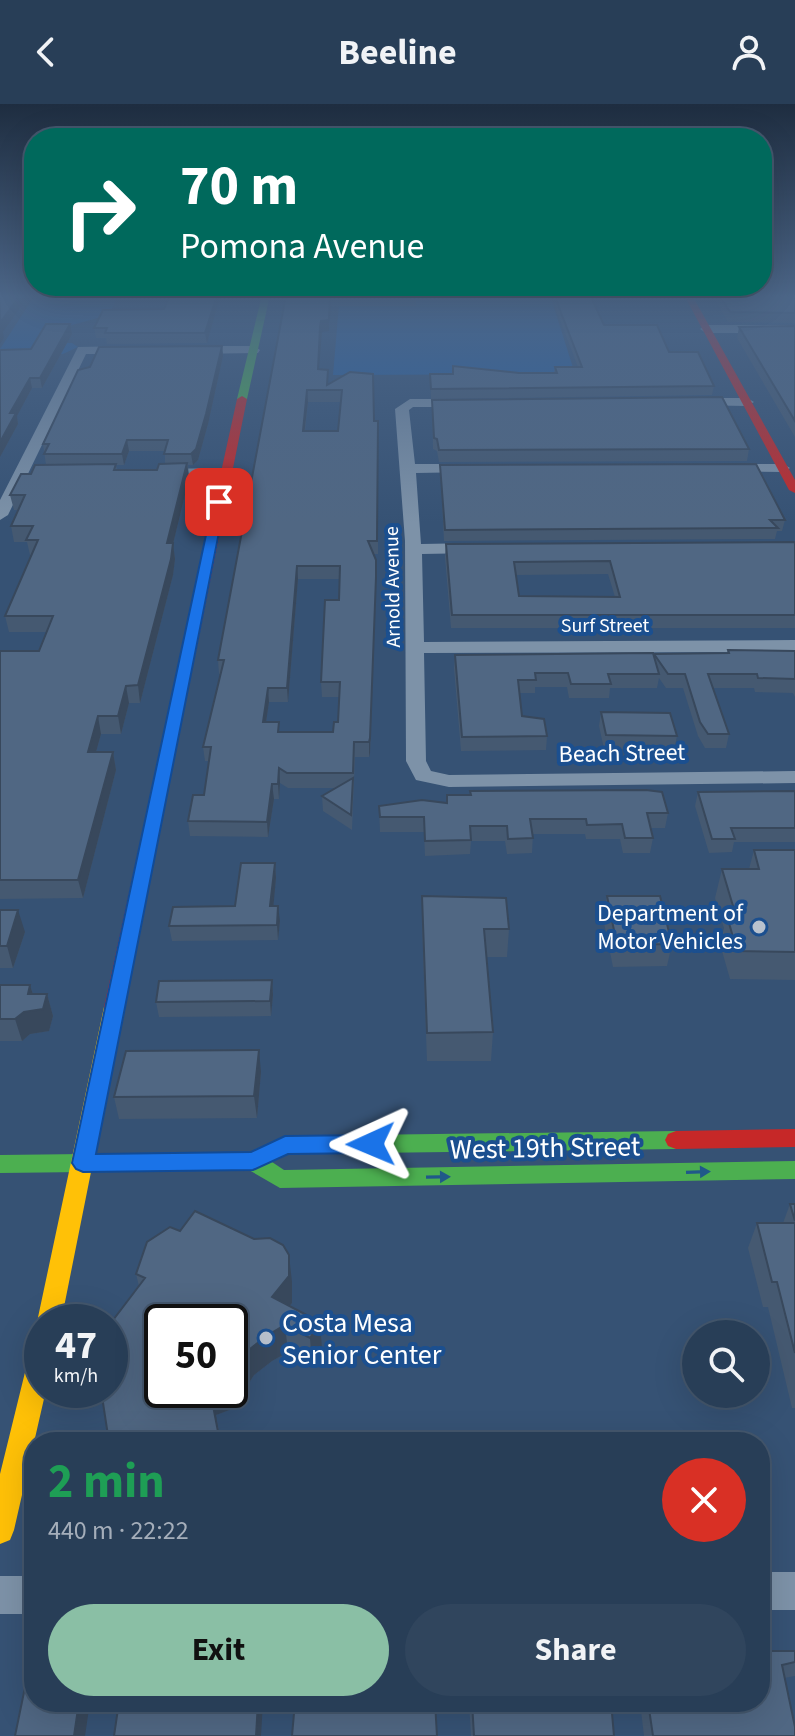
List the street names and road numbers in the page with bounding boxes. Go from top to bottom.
street label: Arnold Avenue [378,526,408,648]
street label: Surf Street [561,612,649,640]
street label: Beach Street [558,735,686,772]
street label: West 19th Street [449,1126,641,1170]

